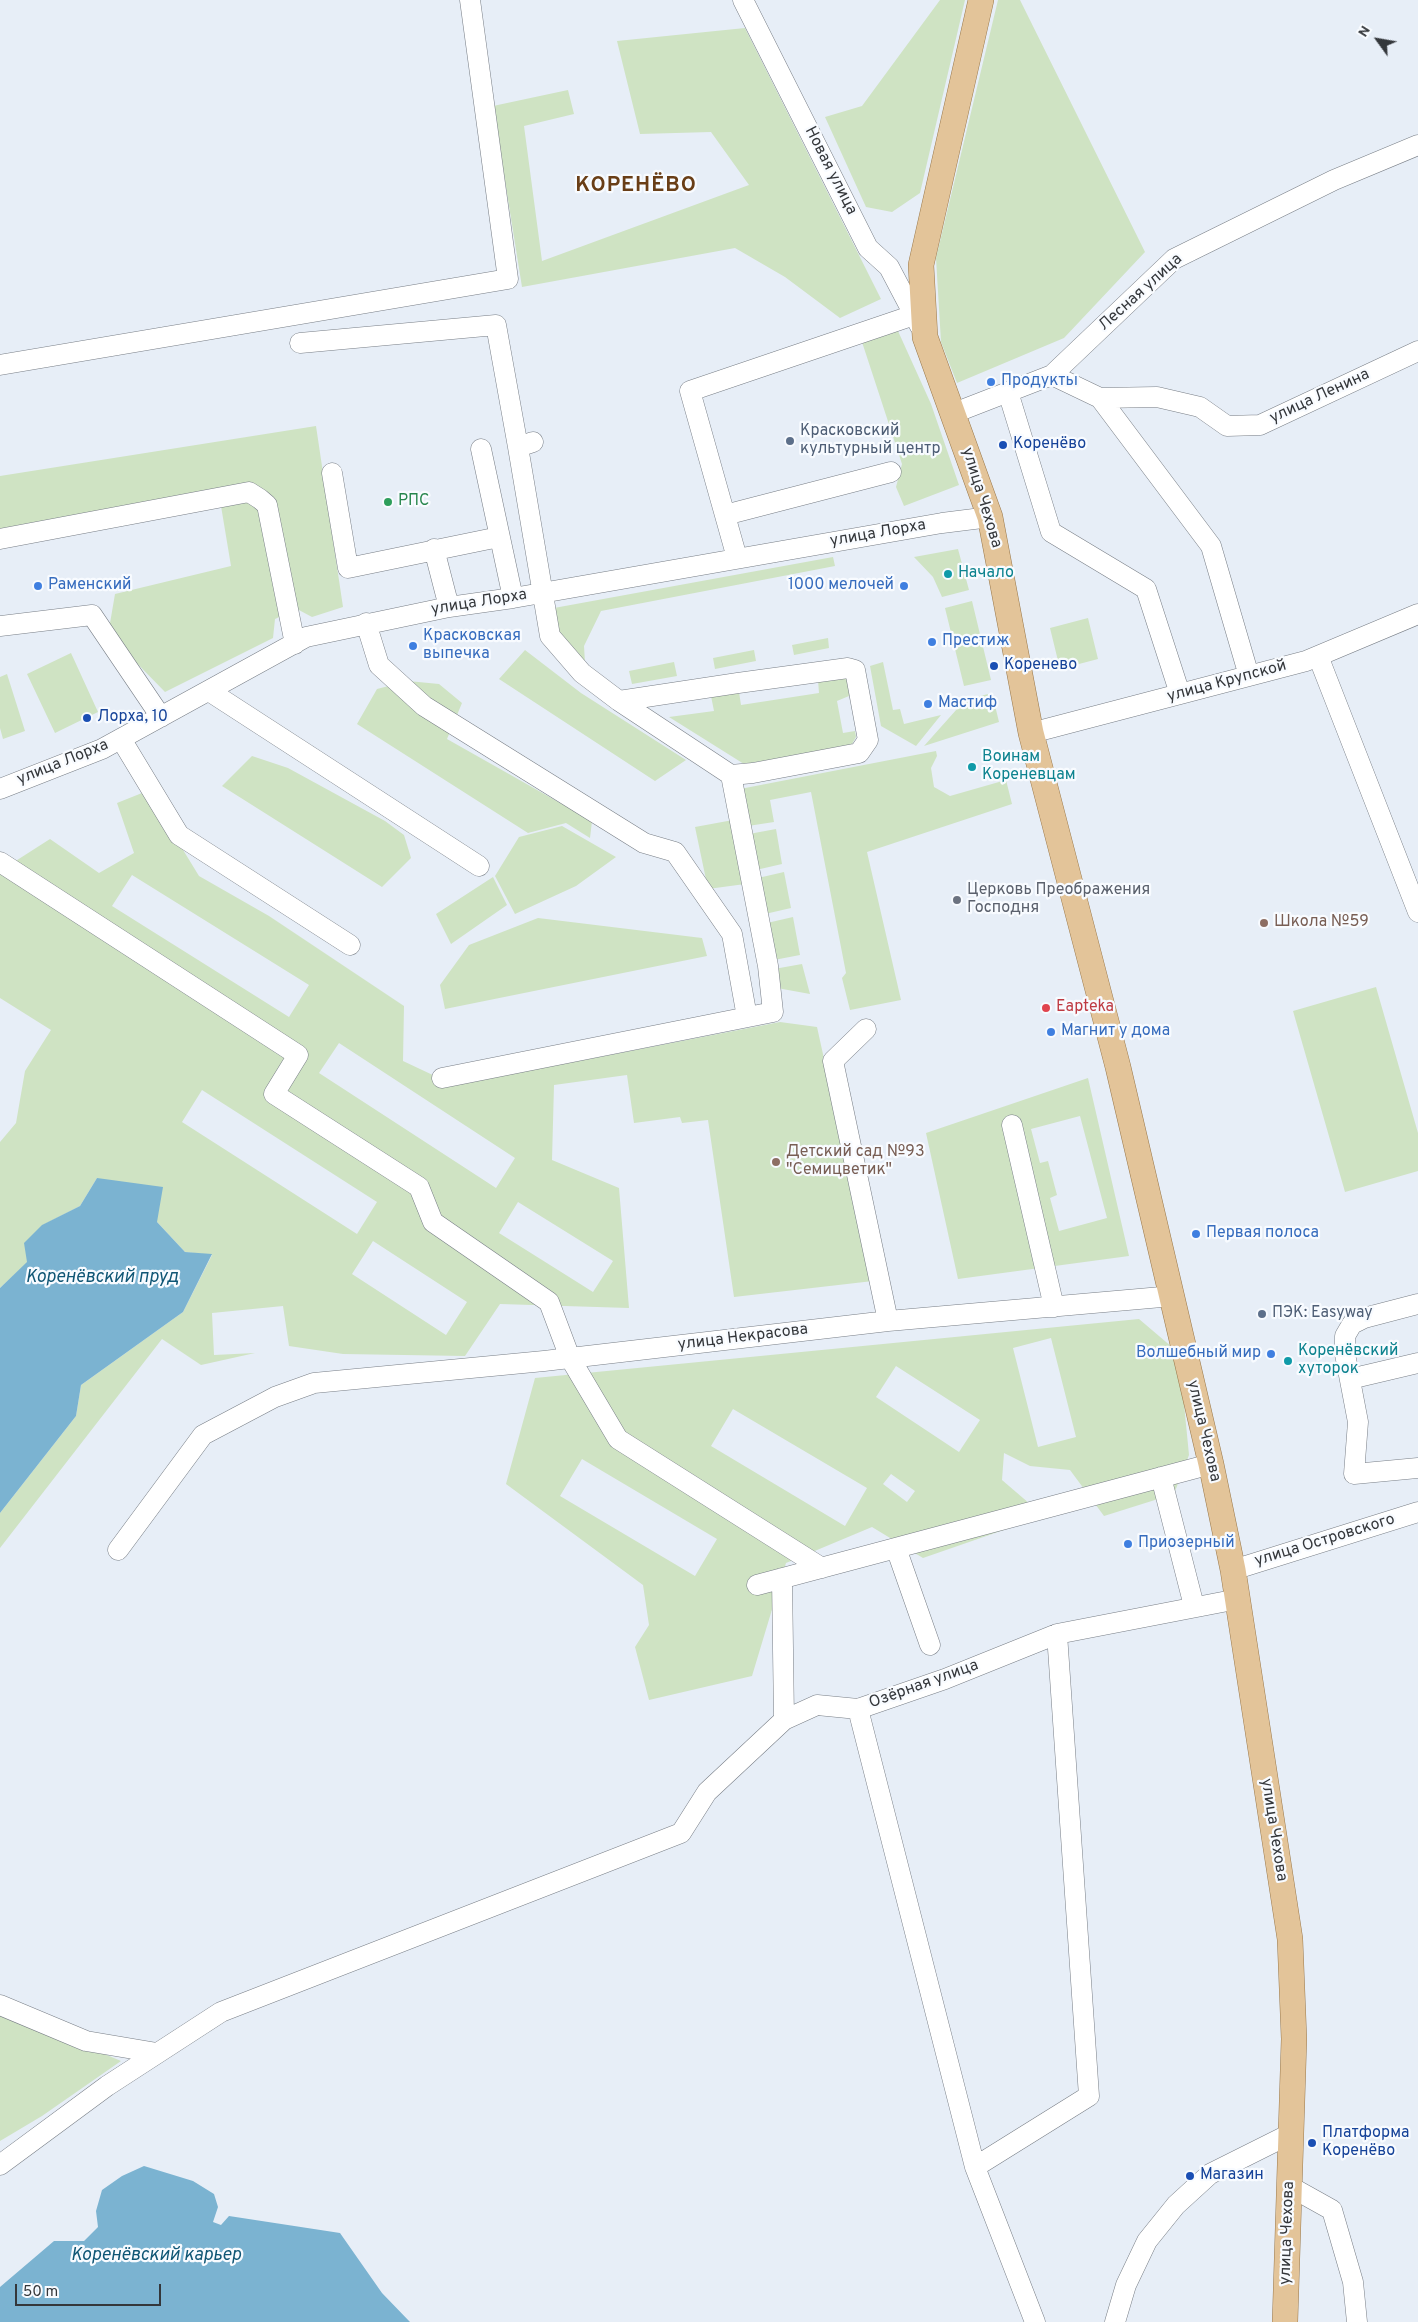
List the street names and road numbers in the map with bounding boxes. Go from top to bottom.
street label: Новая улица [800,124,860,218]
street label: Лесная улица [1095,250,1187,336]
street label: улица Ленина [1267,365,1373,429]
street label: улица Чехова [957,446,1005,550]
street label: улица Лорха [829,516,927,552]
street label: улица Лорха [430,586,528,620]
street label: улица Крупской [1165,657,1289,707]
street label: улица Лорха [14,736,112,790]
street label: улица Некрасова [677,1320,809,1356]
street label: улица Чехова [1182,1378,1224,1484]
street label: улица Островского [1252,1510,1398,1572]
street label: Озёрная улица [867,1656,981,1714]
street label: улица Чехова [1255,1777,1291,1883]
street label: улица Чехова [1277,2181,1299,2285]

